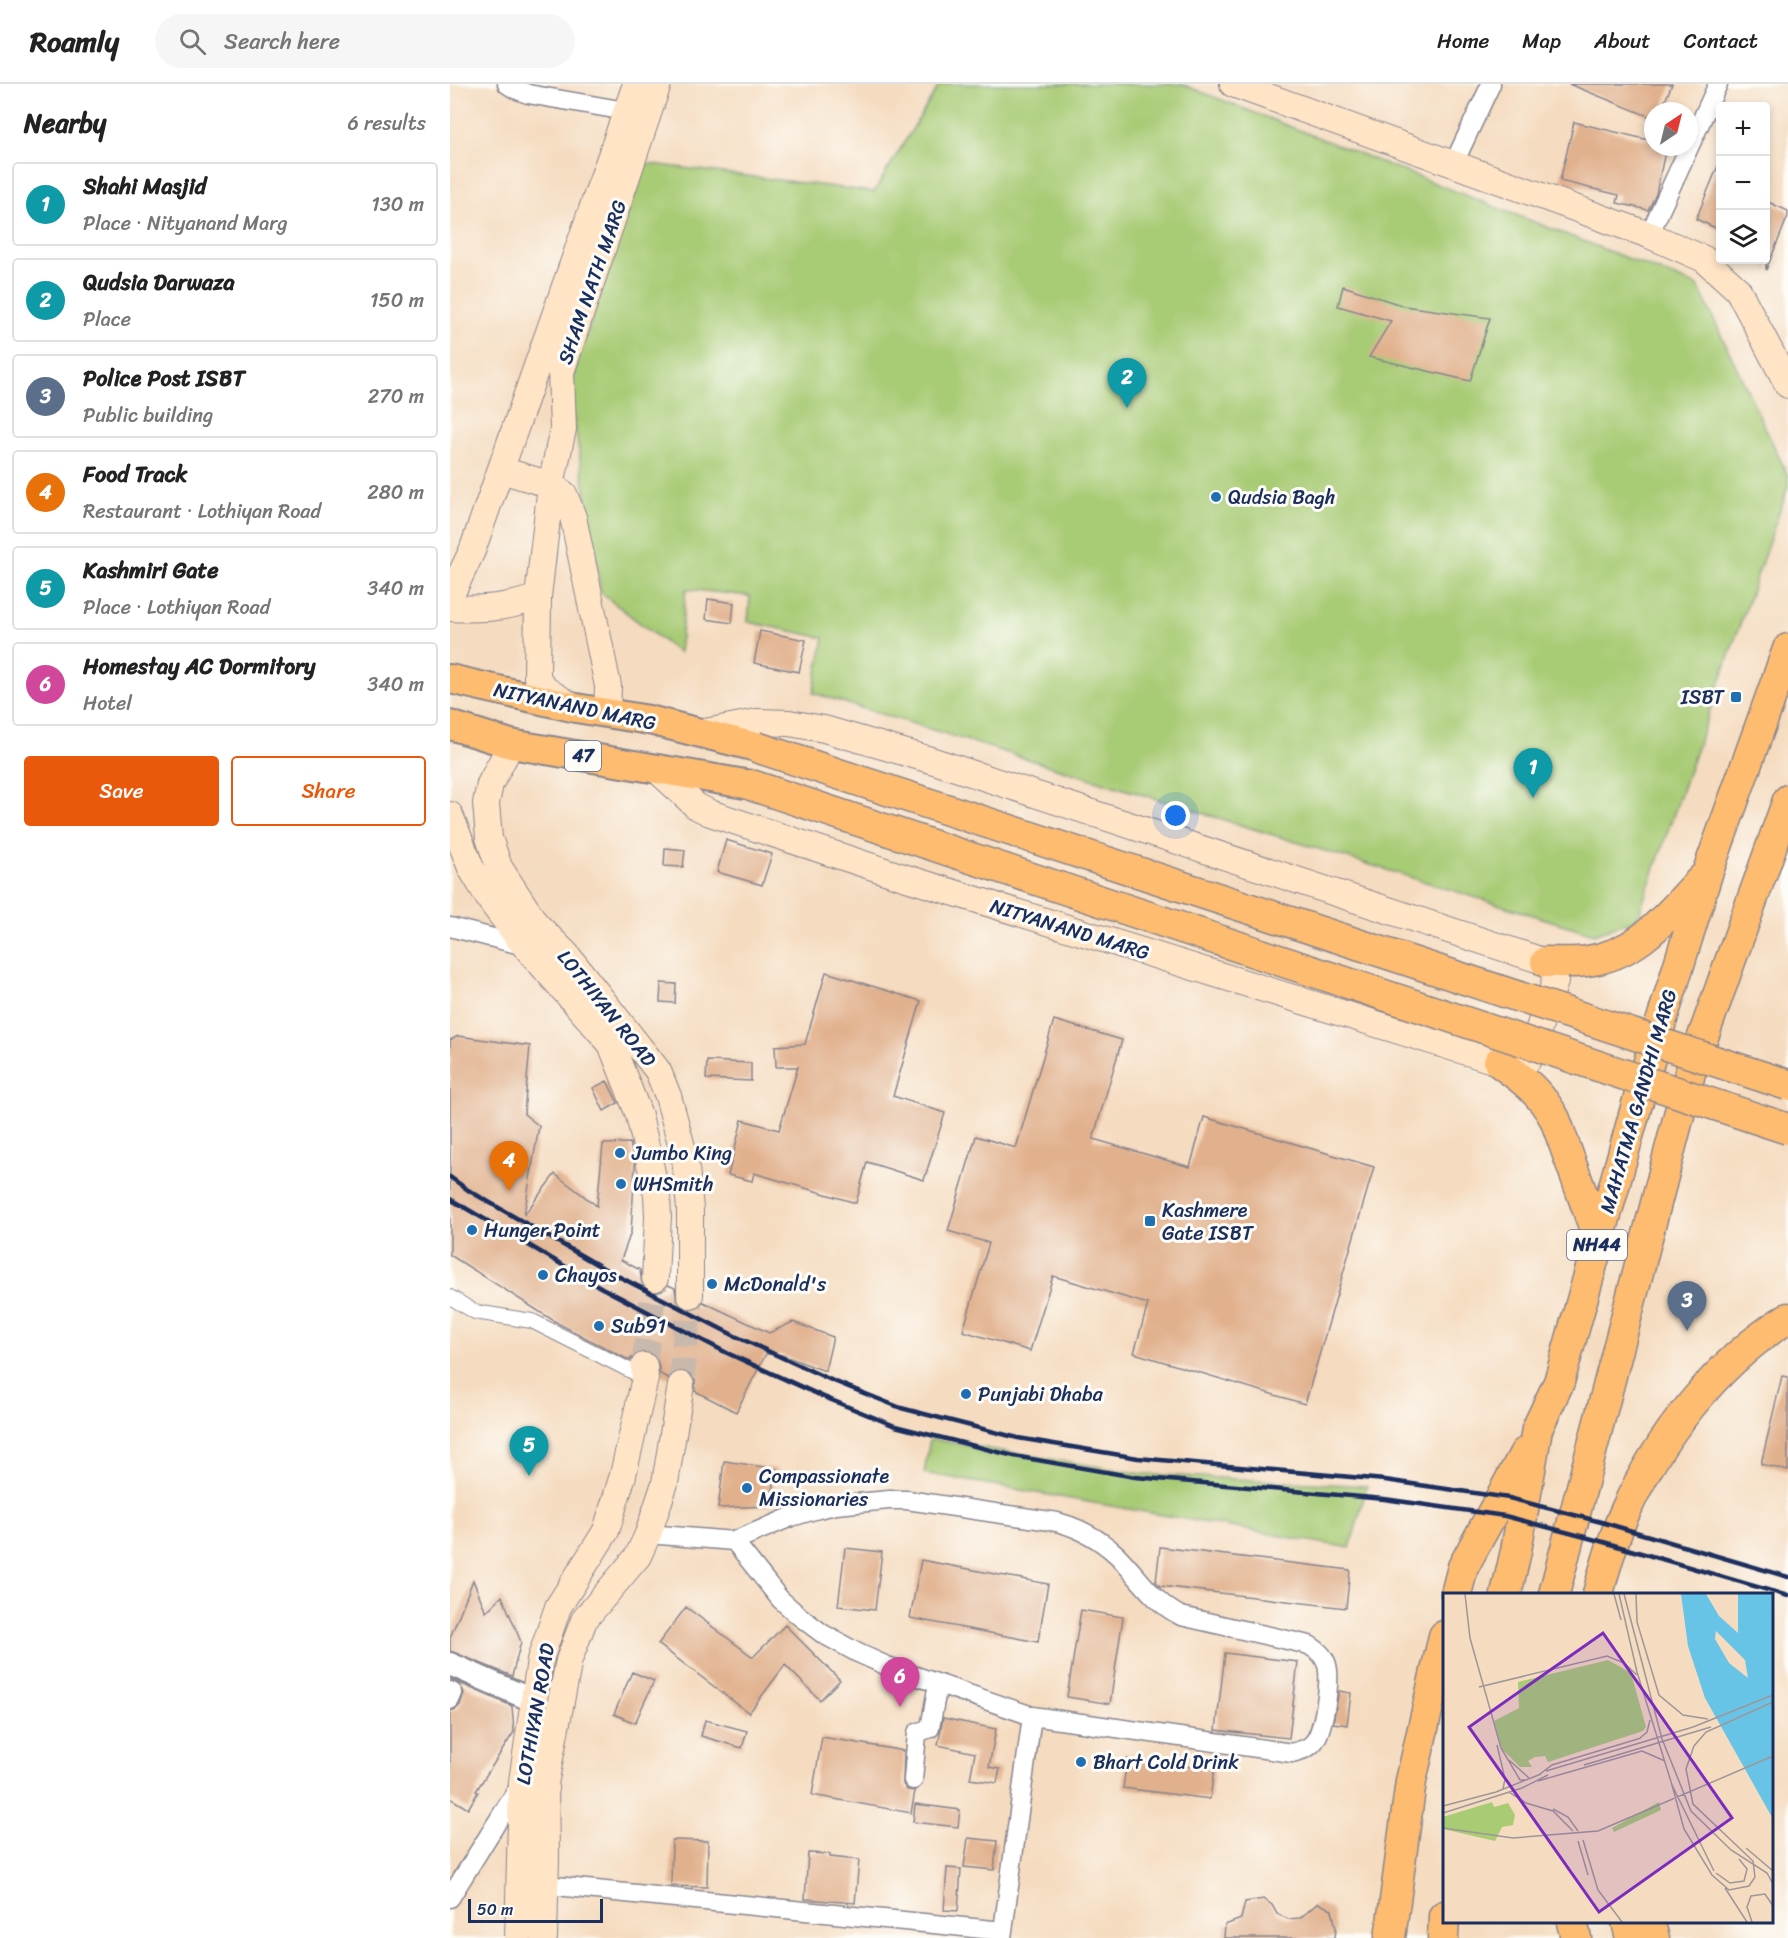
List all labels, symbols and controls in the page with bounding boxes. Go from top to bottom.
search box [155,14,575,68]
text: Roamly [30,17,119,66]
text: Search here [224,22,340,61]
text: Home [1437,22,1489,60]
text: Map [1522,22,1561,60]
text: About [1594,22,1651,60]
text: Contact [1684,22,1758,60]
icon: search [176,25,209,58]
text: Nearby [24,100,106,146]
north arrow [1644,102,1698,156]
map controls [1716,102,1770,264]
button: + [1716,102,1770,156]
text: 6 results [347,106,426,141]
button: − [1716,156,1770,210]
text: Shahi Masjid [83,167,206,206]
text: 1 [41,187,50,222]
text: 130 m [371,187,424,222]
street label: SHAM NATH MARG [548,195,637,369]
text: Place · Nityanand Marg [83,206,288,241]
button: layers [1716,210,1770,264]
text: Qudsia Darwaza [83,263,235,302]
text: 2 [40,283,51,318]
text: 150 m [370,283,424,318]
text: Place [83,302,131,337]
pin: 2 [1108,358,1146,408]
text: Police Post ISBT [83,359,245,398]
text: 3 [40,379,51,414]
text: 270 m [368,379,424,414]
text: Public building [83,398,213,433]
text: Food Track [83,455,187,494]
text: 4 [39,475,52,510]
text: 280 m [367,475,424,510]
place label: Qudsia Bagh [1228,480,1335,515]
marker: Qudsia Bagh [1209,490,1223,504]
text: Restaurant · Lothiyan Road [83,494,321,529]
text: Kashmiri Gate [83,551,219,590]
text: 5 [39,571,52,606]
text: 340 m [367,571,424,606]
text: Place · Lothiyan Road [83,590,270,625]
text: Homestay AC Dormitory [83,647,316,686]
text: 6 [40,667,51,702]
text: 340 m [367,667,424,702]
street label: NITYANAND MARG [490,672,659,741]
place label: ISBT [1680,680,1725,715]
text: Hotel [83,686,132,721]
marker: ISBT [1729,690,1743,704]
road number: 47 [565,741,601,771]
pin: 1 [1514,748,1552,798]
button: Save [24,756,219,826]
button: Share [231,756,426,826]
your location [1161,801,1190,830]
street label: NITYANAND MARG [986,889,1154,970]
street label: LOTHIYAN ROAD [548,942,665,1075]
street label: MAHATMA GANDHI MARG [1590,985,1687,1217]
place label: Jumbo King [631,1136,732,1171]
pin: 4 [490,1142,528,1191]
marker: Jumbo King [613,1146,627,1160]
place label: WHSmith [633,1167,713,1202]
marker: WHSmith [614,1177,628,1191]
place label: Kashmere Gate ISBT [1162,1193,1255,1251]
place label: Hunger Point [484,1213,601,1248]
marker: Kashmere Gate ISBT [1143,1214,1157,1228]
marker: Hunger Point [465,1223,479,1237]
road number: NH44 [1567,1230,1627,1260]
place label: Chayos [555,1258,618,1293]
place label: McDonald's [724,1267,827,1302]
marker: Chayos [536,1268,550,1282]
marker: McDonald's [705,1277,719,1291]
pin: 3 [1668,1282,1706,1331]
place label: Sub91 [611,1309,666,1344]
marker: Sub91 [592,1319,606,1333]
place label: Punjabi Dhaba [978,1377,1104,1412]
marker: Punjabi Dhaba [959,1387,973,1401]
pin: 5 [510,1426,548,1476]
place label: Compassionate Missionaries [759,1459,890,1517]
marker: Compassionate Missionaries [740,1481,754,1495]
inset map [1443,1593,1773,1923]
street label: LOTHIYAN ROAD [506,1641,565,1788]
pin: 6 [880,1658,920,1707]
place label: Bhart Cold Drink [1093,1745,1239,1780]
marker: Bhart Cold Drink [1074,1755,1088,1769]
text: 50 m [477,1895,513,1924]
scale bar [468,1896,603,1924]

